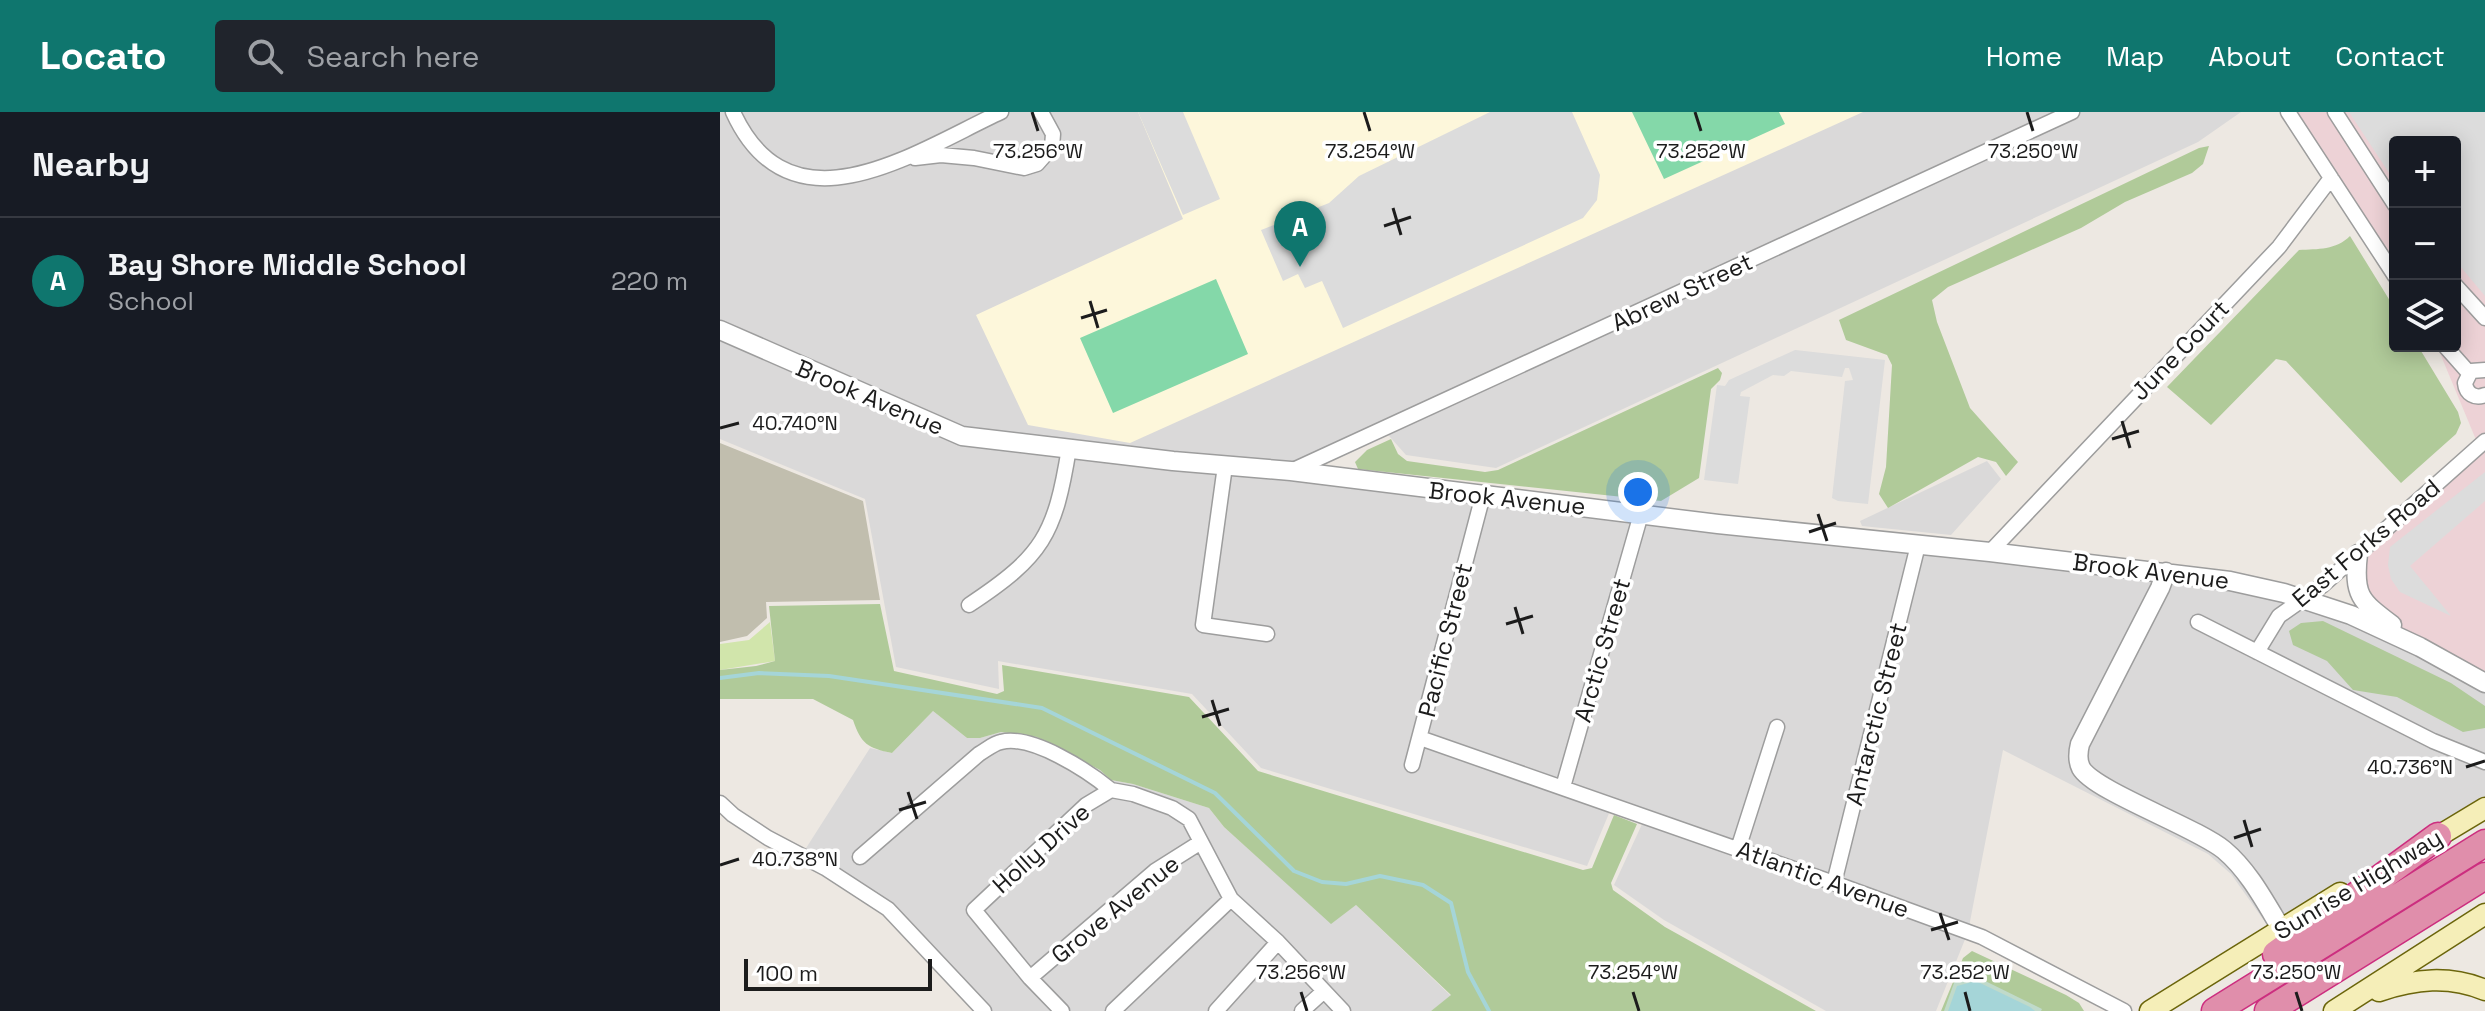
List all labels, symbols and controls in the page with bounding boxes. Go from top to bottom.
search box [215,20,775,92]
text: Locato [40,32,167,80]
icon: search [243,34,287,78]
text: Search here [307,37,480,76]
text: Home [1986,38,2062,74]
text: Map [2106,38,2164,74]
text: About [2208,38,2291,74]
text: Contact [2335,38,2445,74]
map controls [2389,136,2461,352]
button: + [2389,136,2461,208]
text: 73.256°W [993,138,1083,164]
text: 73.254°W [1325,138,1415,164]
text: 73.252°W [1656,138,1746,164]
text: 73.250°W [1988,138,2078,164]
text: Nearby [32,143,150,186]
pin: A [1274,201,1326,267]
button: − [2389,208,2461,280]
text: Bay Shore Middle School [108,245,467,284]
street label: Abrew Street [1607,246,1757,338]
text: A [50,264,66,298]
text: 220 m [611,264,688,298]
button: layers [2389,280,2461,352]
text: School [108,284,194,318]
street label: June Court [2124,293,2236,407]
street label: Brook Avenue [791,352,949,442]
text: 40.740°N [752,410,838,436]
your location [1618,472,1658,512]
street label: East Forks Road [2286,472,2446,614]
street label: Brook Avenue [1427,474,1587,522]
street label: Brook Avenue [2071,546,2231,596]
street label: Pacific Street [1411,560,1479,720]
street label: Arctic Street [1567,574,1637,726]
street label: Antarctic Street [1838,619,1914,809]
text: 40.736°N [2367,754,2453,780]
street label: Holly Drive [986,796,1096,900]
street label: Sunrise Highway [2268,822,2448,946]
street label: Atlantic Avenue [1732,833,1914,925]
text: 40.738°N [752,846,838,872]
street label: Grove Avenue [1045,848,1185,970]
scale bar [744,955,932,991]
text: 100 m [756,959,818,987]
text: 73.256°W [1256,959,1346,985]
text: 73.254°W [1588,959,1678,985]
text: 73.252°W [1920,959,2010,985]
text: 73.250°W [2251,959,2341,985]

